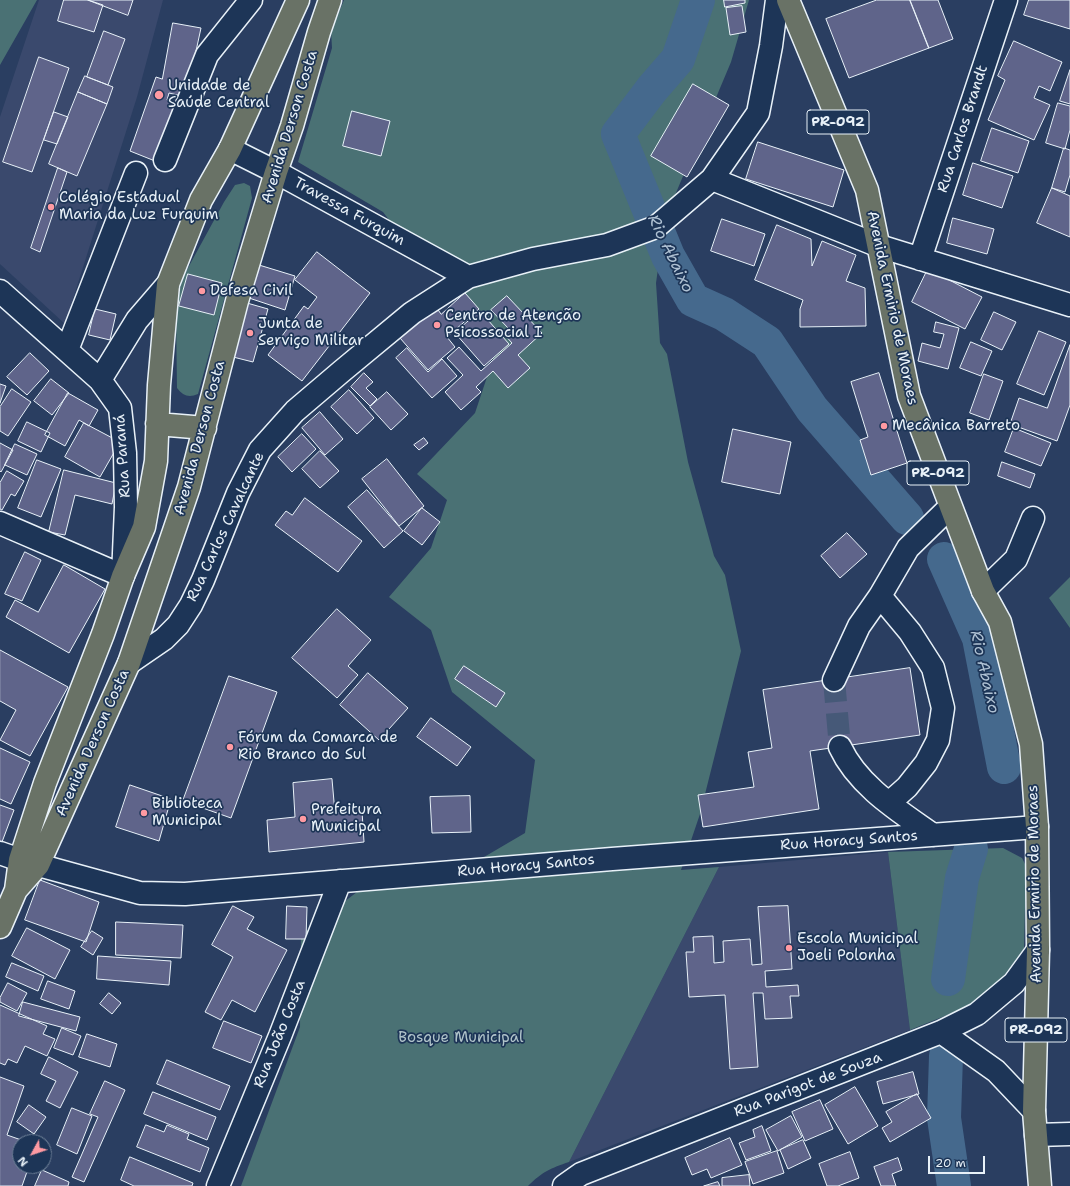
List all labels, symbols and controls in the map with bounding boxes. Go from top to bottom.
street label: Avenida Derson Costa [258,48,322,206]
street label: Rua Carlos Brandt [934,63,992,195]
place label: Unidade de Saúde Central [168,77,269,112]
marker: Unidade de Saúde Central [153,89,165,101]
road number: PR-092 [807,110,869,134]
street label: Travessa Furquim [290,174,408,250]
place label: Colégio Estadual Maria da Luz Furquim [59,189,218,224]
marker: Colégio Estadual Maria da Luz Furquim [46,202,56,212]
street label: Avenida Ermirio de Moraes [863,209,921,407]
water label: Rio Abaixo [643,212,697,296]
place label: Defesa Civil [210,282,293,300]
marker: Defesa Civil [197,286,207,296]
place label: Centro de Atenção Psicossocial I [445,307,581,342]
place label: Junta de Serviço Militar [258,315,364,350]
marker: Centro de Atenção Psicossocial I [432,320,442,330]
marker: Junta de Serviço Militar [245,328,255,338]
street label: Avenida Derson Costa [171,359,229,517]
street label: Rua Paraná [111,414,135,498]
place label: Mecânica Barreto [892,417,1020,435]
marker: Mecânica Barreto [879,421,889,431]
street label: Rua Carlos Cavalcante [183,449,269,605]
road number: PR-092 [907,461,969,485]
water label: Rio Abaixo [965,629,1003,715]
street label: Avenida Derson Costa [52,667,134,819]
place label: Fórum da Comarca de Rio Branco do Sul [238,729,398,764]
marker: Fórum da Comarca de Rio Branco do Sul [225,742,235,752]
street label: Avenida Ermirio de Moraes [1024,785,1046,983]
place label: Biblioteca Municipal [152,795,222,830]
place label: Prefeitura Municipal [311,801,382,836]
marker: Biblioteca Municipal [139,808,149,818]
marker: Prefeitura Municipal [298,814,308,824]
street label: Rua Horacy Santos [780,827,918,855]
street label: Rua Horacy Santos [457,851,595,881]
place label: Escola Municipal Joeli Polonha [797,930,918,965]
marker: Escola Municipal Joeli Polonha [784,943,794,953]
street label: Rua João Costa [250,977,310,1091]
road number: PR-092 [1005,1018,1067,1042]
park label: Bosque Municipal [398,1029,524,1047]
street label: Rua Parigot de Souza [732,1048,884,1122]
north arrow [12,1134,52,1174]
scale bar [930,1148,987,1174]
text: N [15,1153,32,1170]
text: 20 m [935,1155,966,1171]

